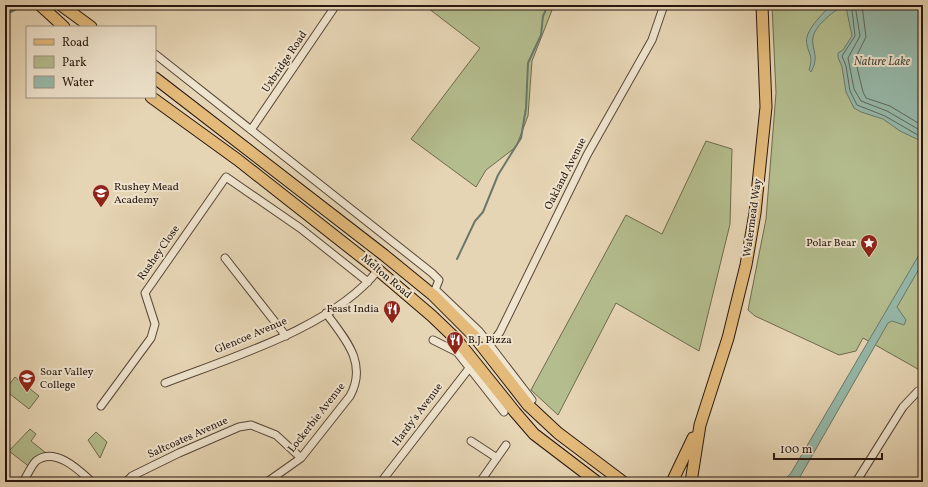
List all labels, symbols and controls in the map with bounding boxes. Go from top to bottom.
legend [26,26,156,98]
street label: Uxbridge Road [259,28,311,96]
text: Road [62,35,89,51]
water label: Nature Lake [854,54,911,70]
text: Park [62,55,87,71]
text: Water [62,75,94,91]
street label: Oakland Avenue [541,135,591,213]
street label: Watermead Way [740,178,766,258]
place label: Rushey Mead Academy [114,180,179,208]
school or university icon: Rushey Mead Academy [91,183,111,208]
street label: Rushey Close [134,222,184,284]
place icon: Polar Bear [859,233,879,258]
place label: Polar Bear [806,236,856,251]
street label: Melton Road [358,251,414,303]
restaurant icon: Feast India [382,299,402,324]
place label: Feast India [326,302,380,317]
street label: Glencoe Avenue [213,314,289,358]
restaurant icon: B.J. Pizza [445,330,465,355]
place label: B.J. Pizza [468,333,512,348]
place label: Soar Valley College [40,365,94,393]
school or university icon: Soar Valley College [17,368,37,393]
street label: Lockerbie Avenue [285,380,349,456]
street label: Hardy's Avenue [389,380,447,450]
street label: Saltcoates Avenue [145,414,231,462]
scale bar [774,435,882,461]
text: 100 m [780,442,813,458]

